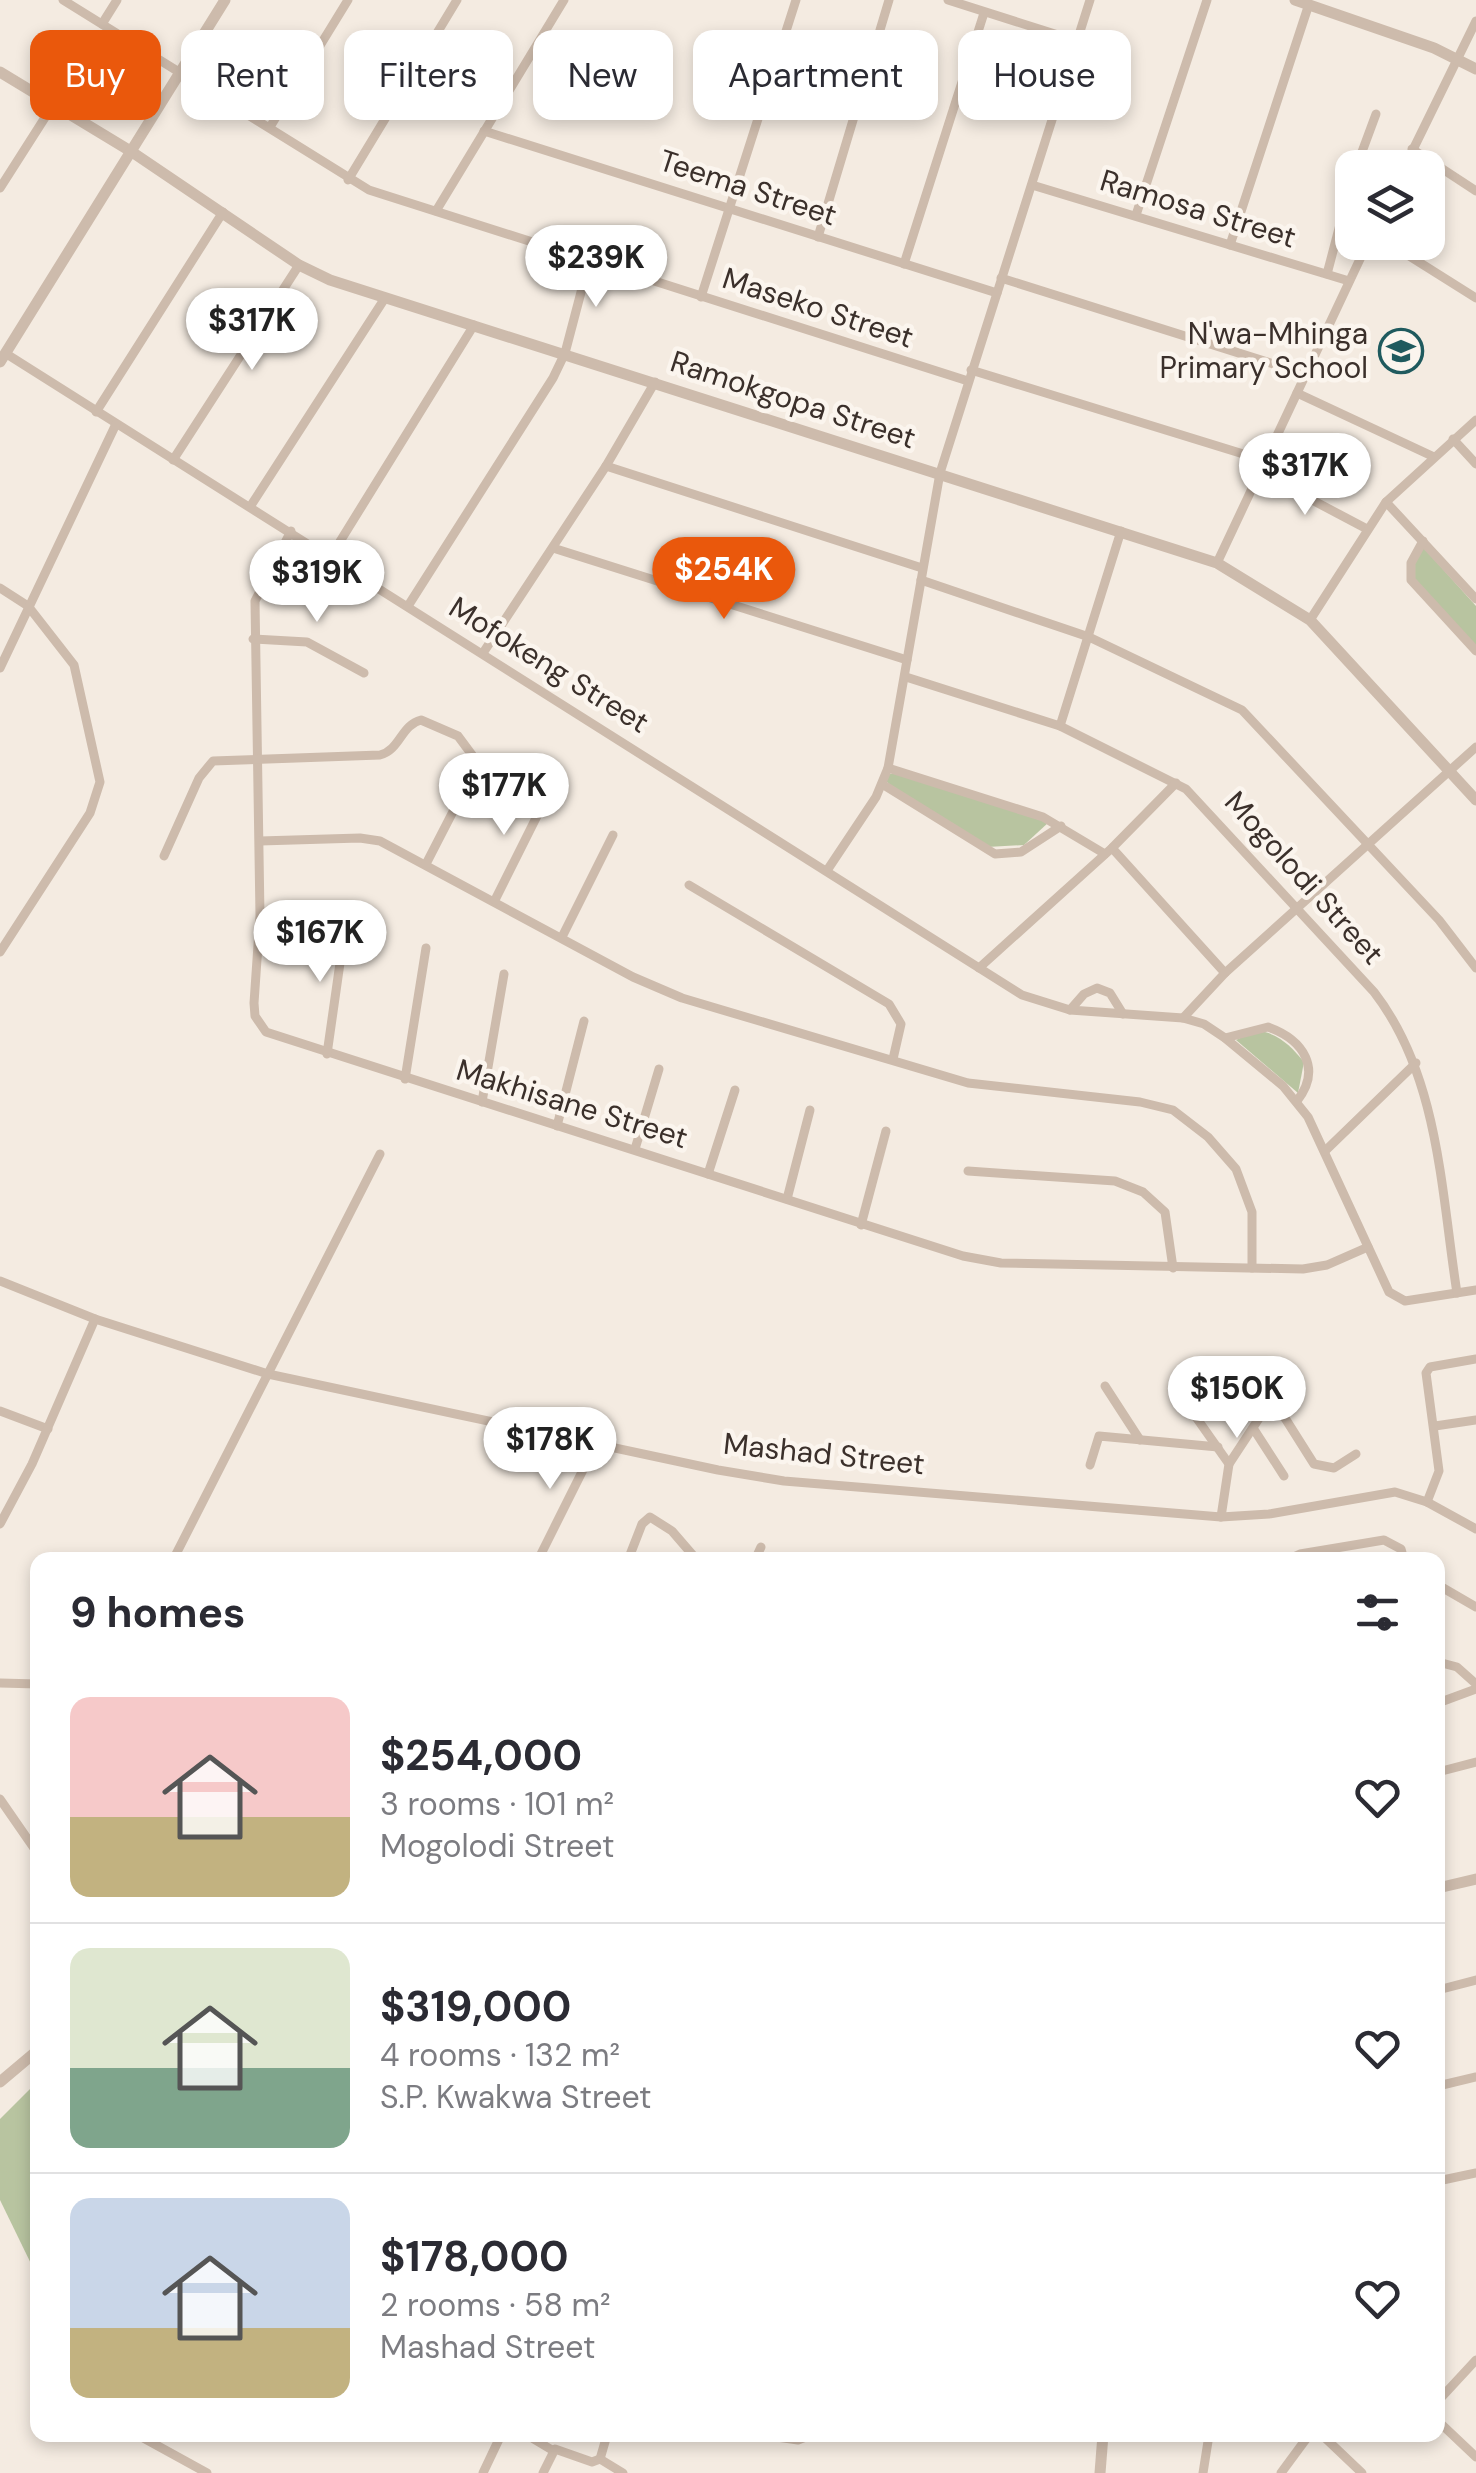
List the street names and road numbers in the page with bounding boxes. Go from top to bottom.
street label: Teema Street [655,141,842,235]
street label: Ramosa Street [1096,160,1301,257]
street label: Maseko Street [718,258,919,357]
street label: Ramokgopa Street [666,342,921,458]
street label: Mofokeng Street [442,588,656,742]
street label: Mogolodi Street [1216,783,1392,972]
street label: Makhisane Street [452,1050,692,1157]
street label: Mashad Street [722,1424,927,1483]

